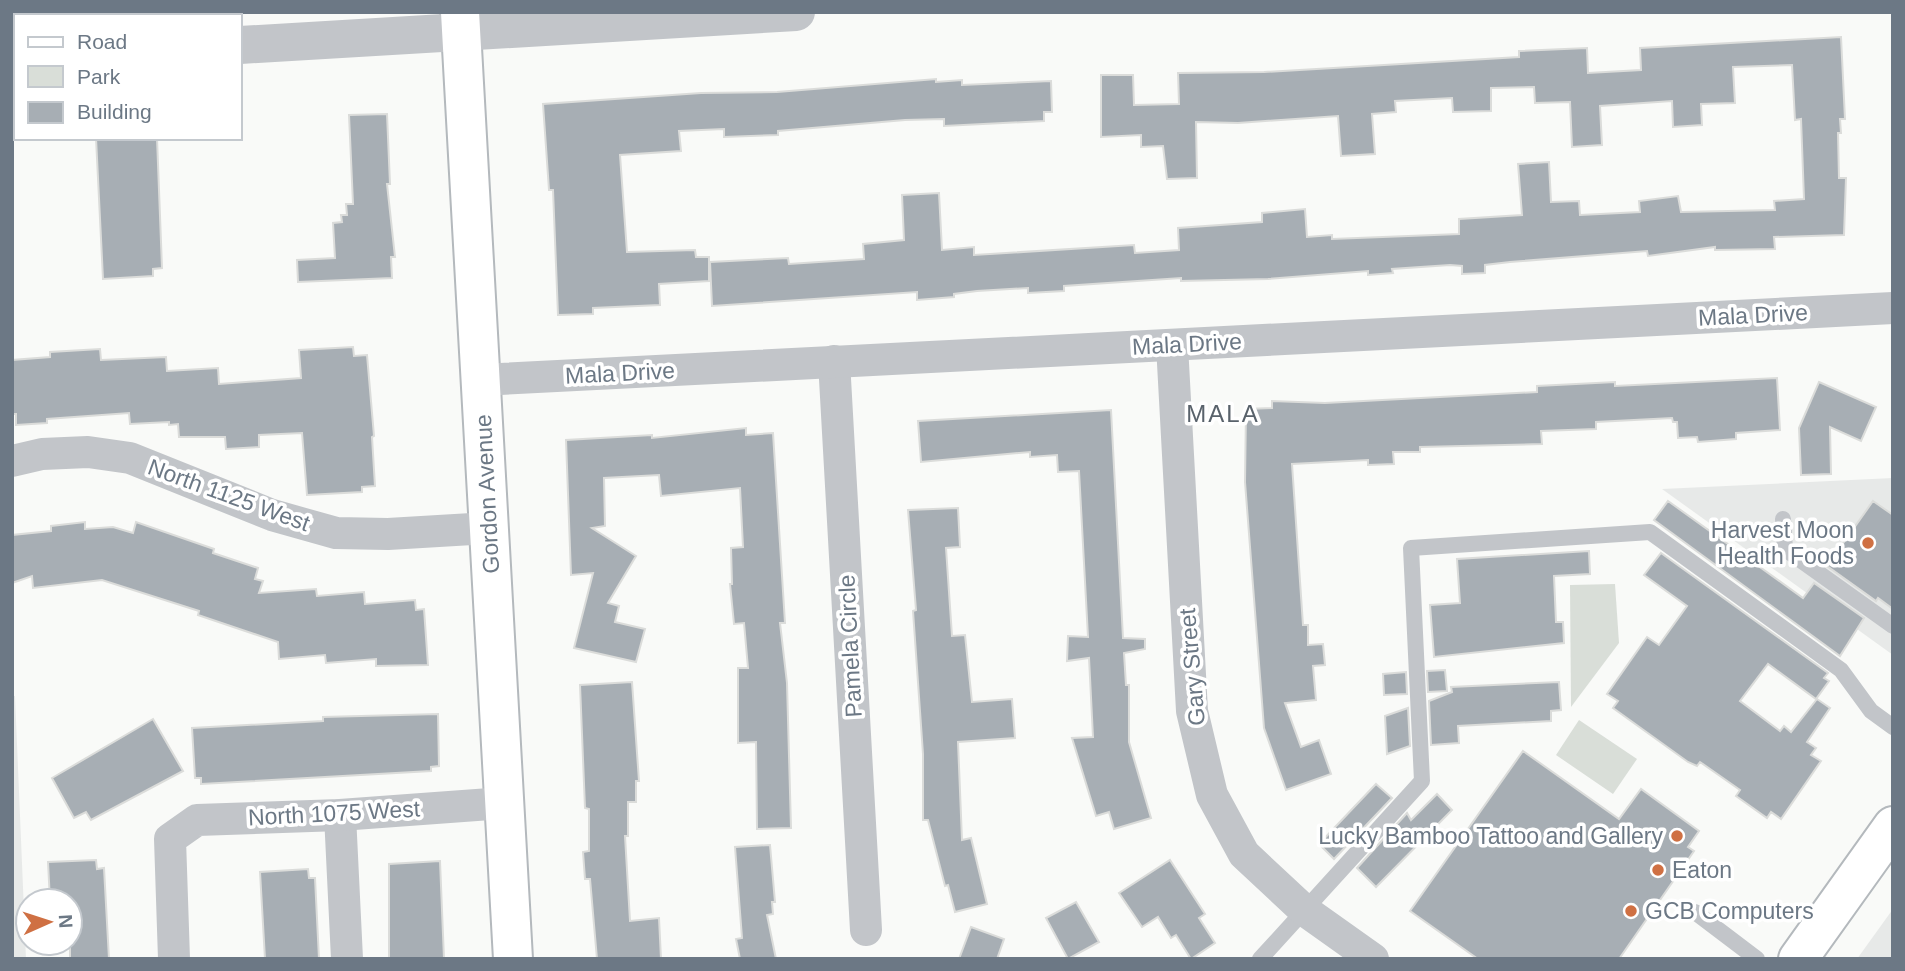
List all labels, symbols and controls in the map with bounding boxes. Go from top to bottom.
legend [14,14,242,140]
text: Road [77,30,127,53]
text: Park [77,65,121,88]
text: Building [77,100,152,123]
street label: Mala Drive [1697,299,1809,331]
street label: Mala Drive [1131,328,1243,360]
street label: Mala Drive [564,357,676,389]
district label: MALA [1186,400,1260,427]
street label: Gordon Avenue [470,414,504,574]
street label: North 1125 West [144,454,314,537]
place label: Harvest Moon Health Foods [1711,517,1854,569]
marker: Harvest Moon Health Foods [1860,535,1876,551]
street label: Pamela Circle [833,574,867,718]
street label: Gary Street [1174,607,1210,727]
street label: North 1075 West [247,795,421,830]
place label: Lucky Bamboo Tattoo and Gallery [1318,823,1663,849]
marker: Lucky Bamboo Tattoo and Gallery [1669,828,1685,844]
place label: Eaton [1672,857,1732,883]
marker: Eaton [1650,862,1666,878]
north arrow [14,887,84,957]
place label: GCB Computers [1645,898,1814,924]
marker: GCB Computers [1623,903,1639,919]
text: N [55,914,76,929]

